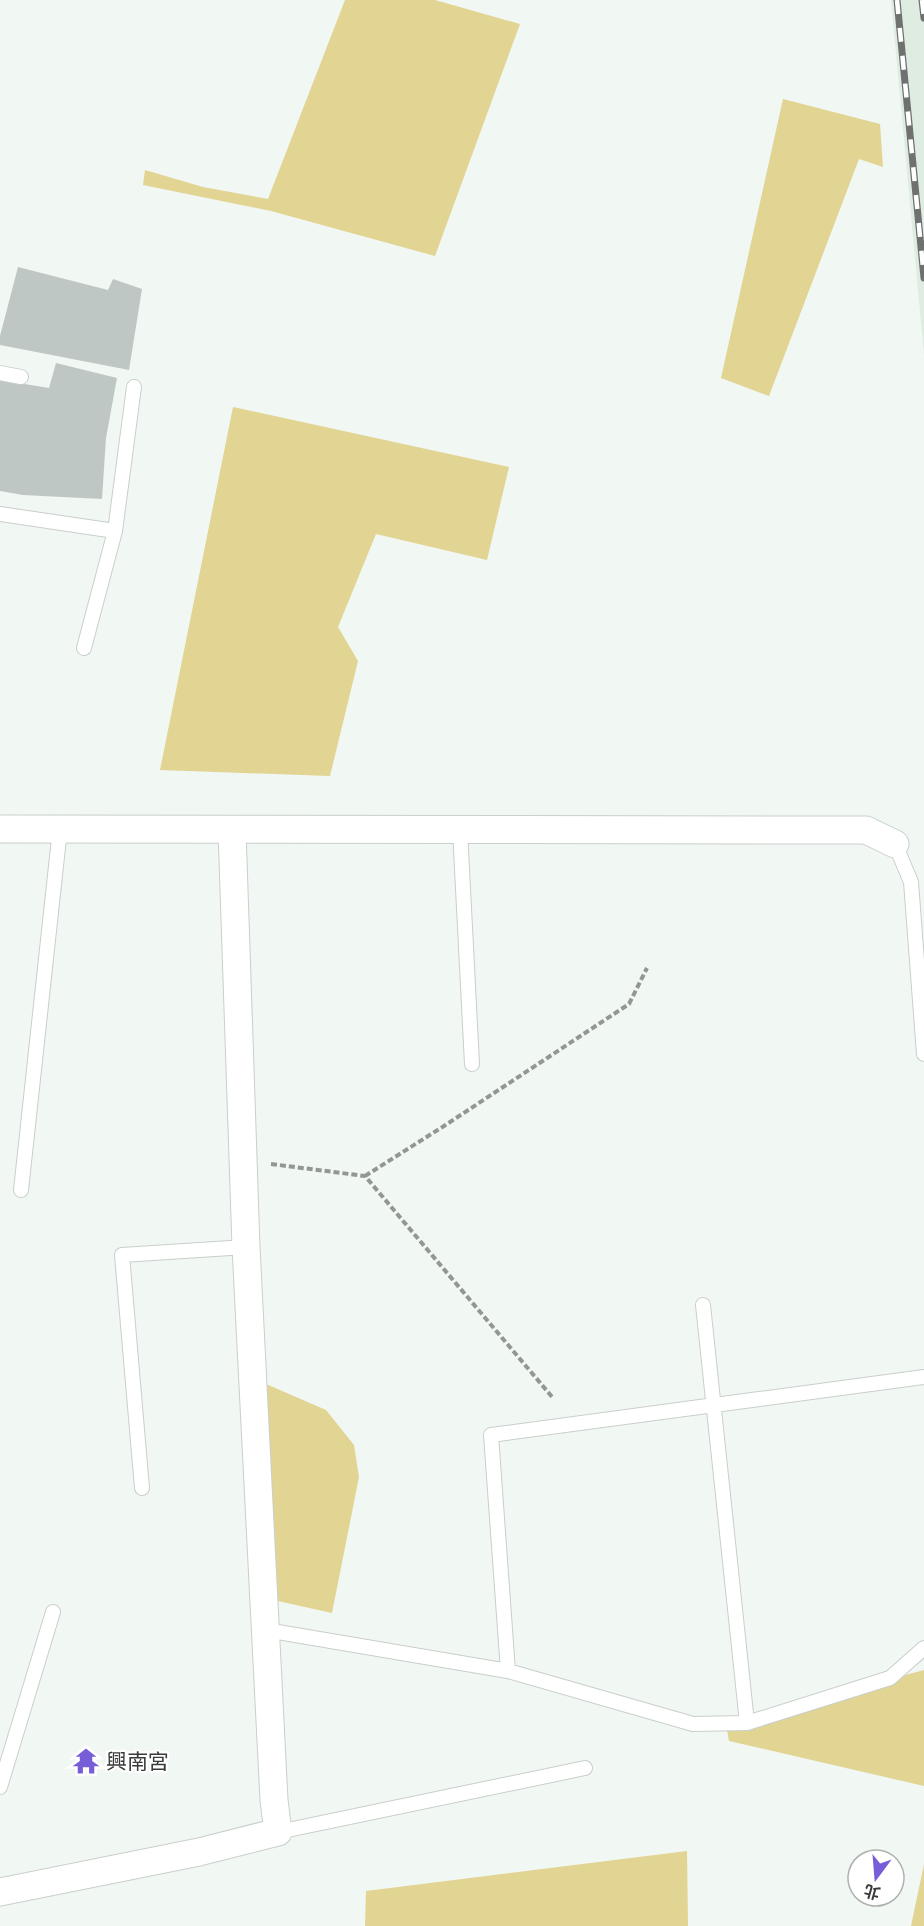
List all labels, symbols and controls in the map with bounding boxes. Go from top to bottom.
temple icon: 興南宮 [71,1746,101,1776]
place label: 興南宮 [106,1750,169,1773]
north arrow [846,1848,906,1908]
text: 北 [862,1882,882,1902]

